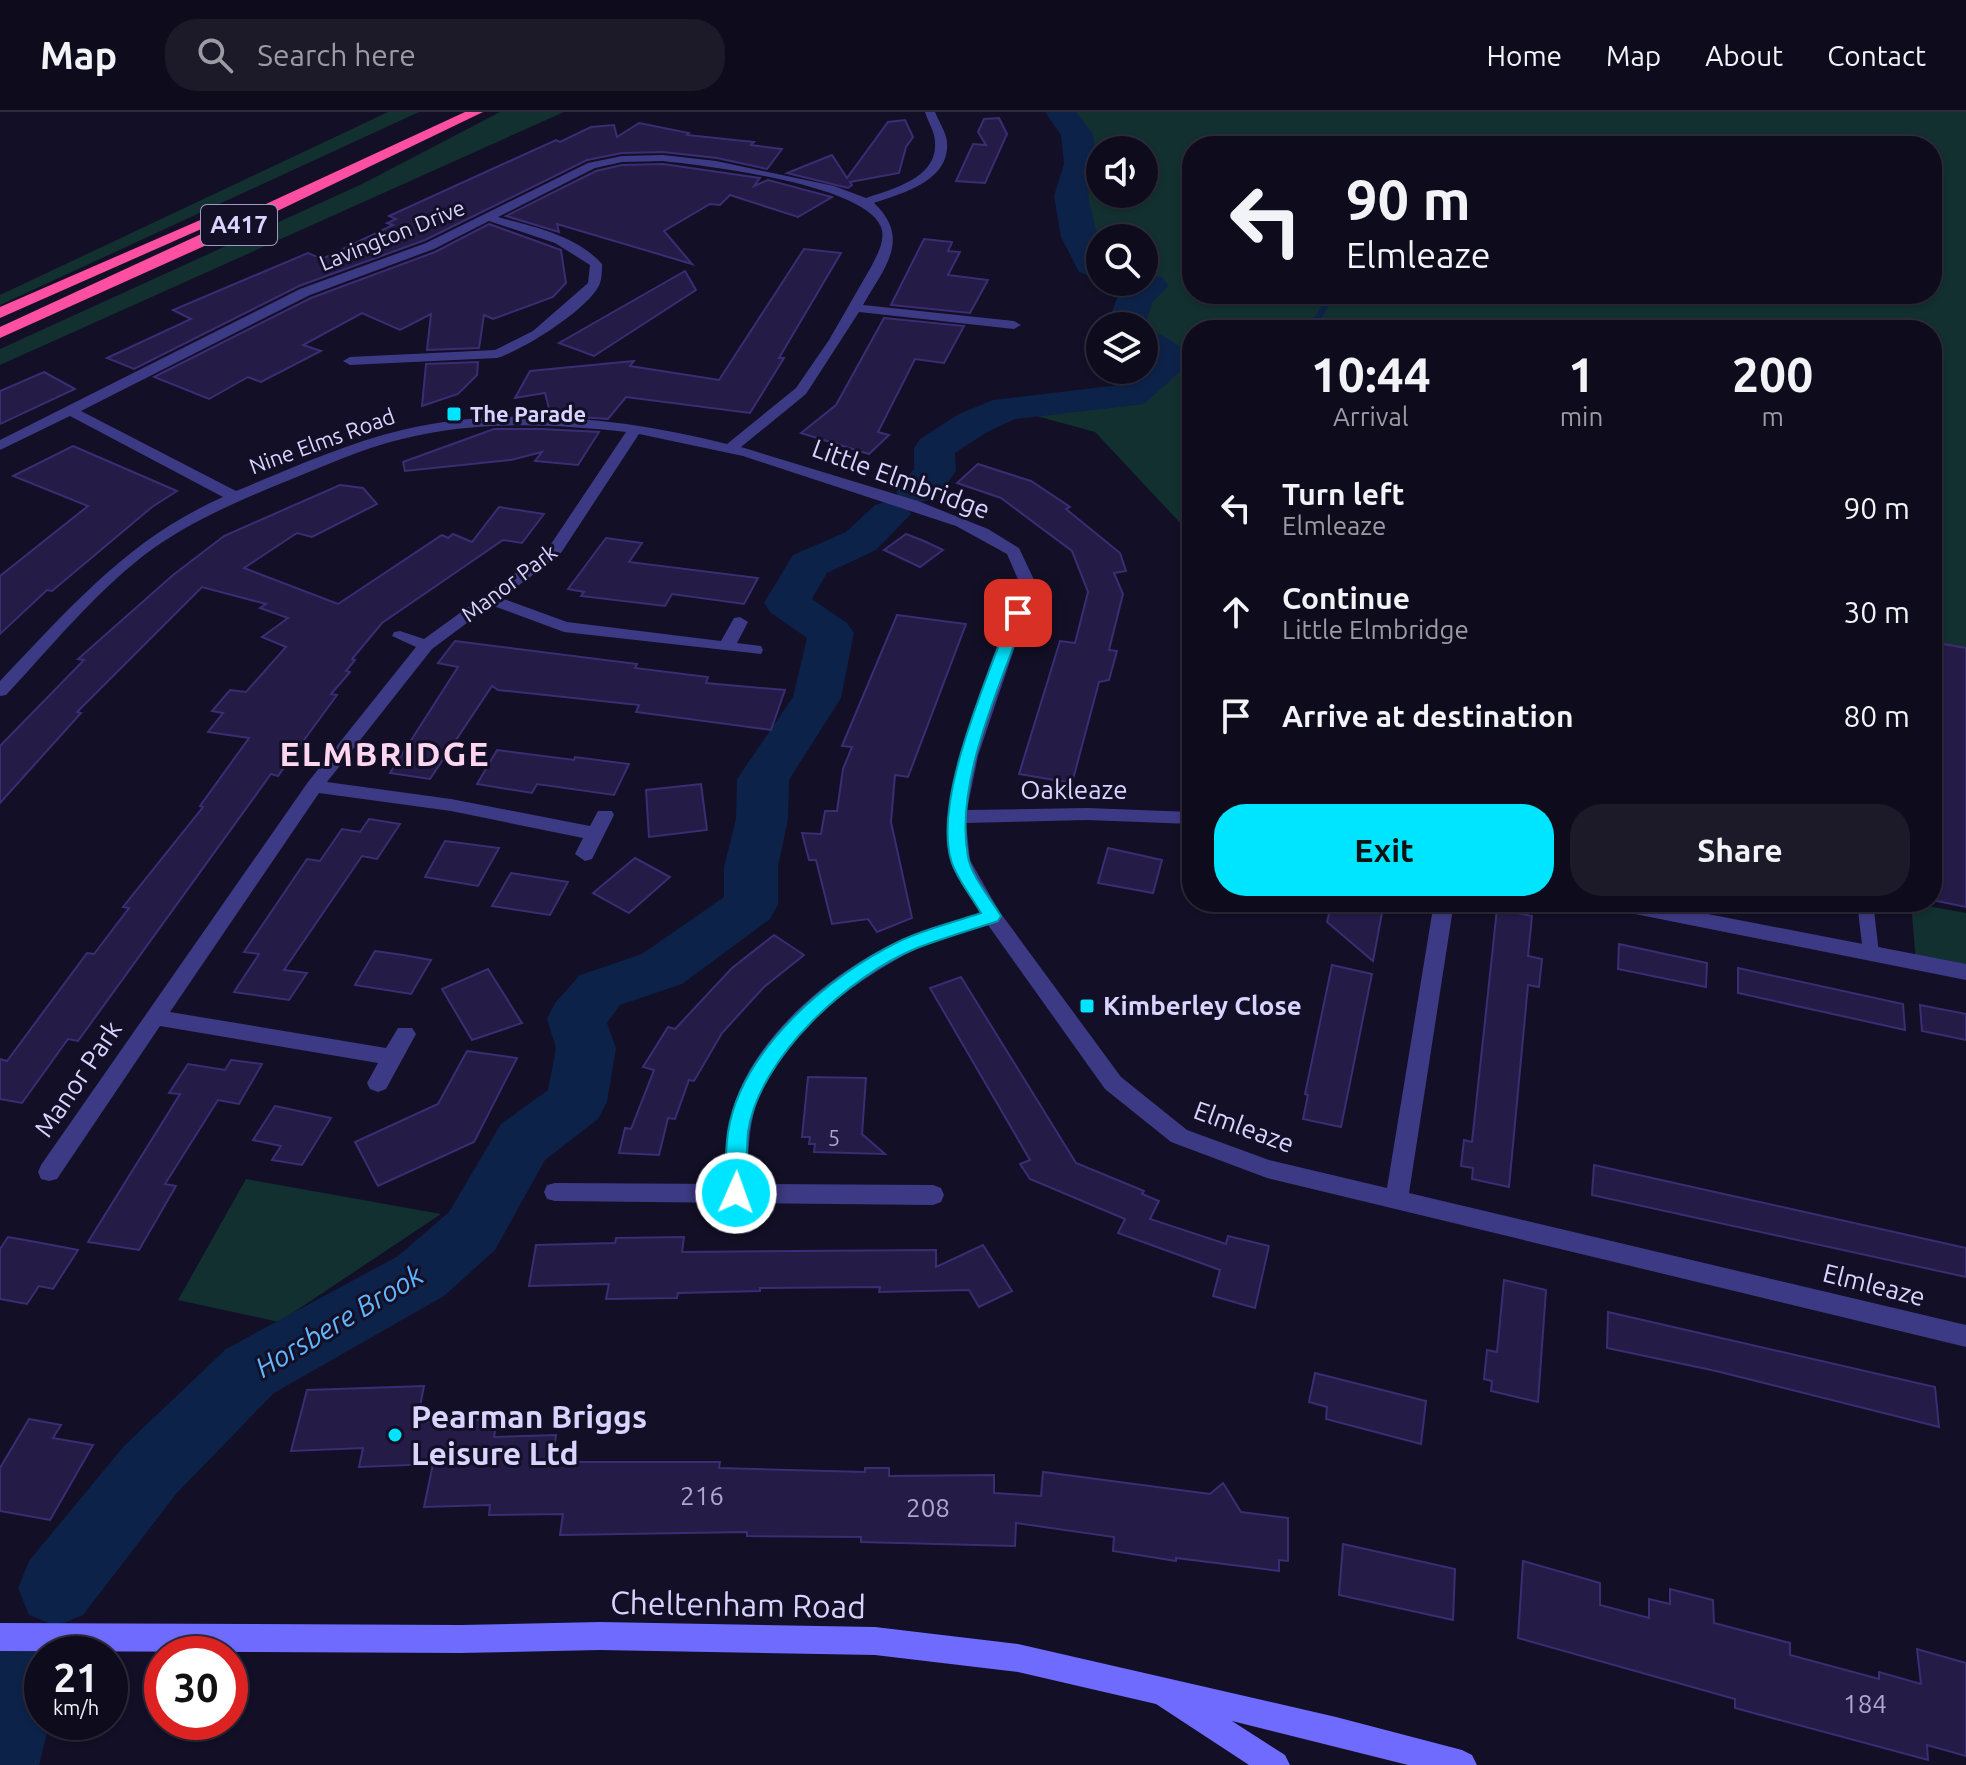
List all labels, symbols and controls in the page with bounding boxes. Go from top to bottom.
search box [165,19,725,91]
icon: search [193,33,237,77]
text: Map [40,34,117,76]
text: Search here [257,38,416,72]
text: Home [1487,40,1562,71]
text: Map [1606,40,1661,71]
text: About [1705,40,1783,71]
text: Contact [1827,40,1926,71]
map controls [1086,136,1158,384]
button: sound [1086,136,1158,208]
icon: left [1214,168,1318,272]
text: 90 m [1346,168,1471,231]
street label: Lavington Drive [315,194,468,275]
road number: A417 [201,205,277,245]
button: search [1086,224,1158,296]
text: Elmleaze [1346,234,1491,275]
button: layers [1086,312,1158,384]
text: 10:44 [1311,347,1431,401]
text: 1 [1568,347,1595,401]
text: 200 [1732,347,1813,401]
place label: The Parade [470,401,586,426]
text: Arrival [1333,402,1409,431]
text: min [1560,402,1603,431]
text: m [1761,402,1784,431]
street label: Nine Elms Road [246,403,398,478]
marker: The Parade [445,405,463,423]
street label: Little Elmbridge [808,433,994,524]
text: Turn left [1282,477,1404,511]
icon: left [1214,486,1258,530]
text: 90 m [1843,491,1910,525]
text: Elmleaze [1282,511,1386,540]
street label: Manor Park [456,539,561,627]
pin [984,579,1052,647]
text: Continue [1282,581,1410,615]
icon: ahead [1214,590,1258,634]
icon: arrive [996,591,1040,635]
text: 30 m [1843,595,1910,629]
text: Little Elmbridge [1282,615,1469,644]
icon: arrive [1214,694,1258,738]
text: Arrive at destination [1282,699,1574,733]
text: 80 m [1843,699,1910,733]
district label: ELMBRIDGE [280,734,490,772]
street label: Oakleaze [1020,775,1128,804]
button: Exit [1214,804,1554,896]
button: Share [1570,804,1910,896]
place label: Kimberley Close [1103,991,1302,1020]
marker: Kimberley Close [1078,997,1096,1015]
street label: Manor Park [28,1015,127,1142]
street label: Elmleaze [1190,1095,1298,1158]
house number: 5 [828,1125,840,1150]
position arrow [694,1151,778,1235]
water label: Horsbere Brook [249,1258,429,1383]
street label: Elmleaze [1820,1258,1928,1311]
place label: Pearman Briggs Leisure Ltd [411,1398,647,1471]
marker: Pearman Briggs Leisure Ltd [386,1426,404,1444]
house number: 216 [680,1481,724,1510]
house number: 208 [906,1493,950,1522]
street label: Cheltenham Road [610,1584,866,1624]
speed limit sign: 30 [144,1636,248,1740]
text: 21 [53,1655,99,1700]
house number: 184 [1843,1689,1887,1718]
text: km/h [53,1696,99,1719]

